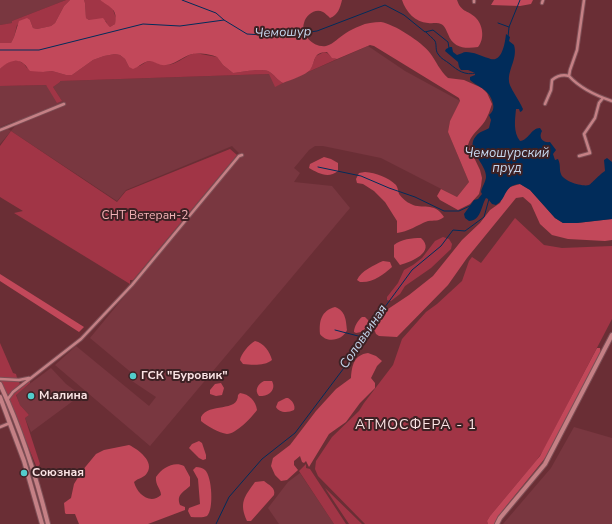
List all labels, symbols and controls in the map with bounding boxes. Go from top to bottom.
water label: Чемошур [254,24,312,42]
water label: Чемошурский пруд [465,146,549,177]
park label: СНТ Ветеран-2 [102,209,188,223]
water label: Соловьиная [337,302,391,372]
place label: ГСК "Буровик" [141,369,228,383]
marker: ГСК "Буровик" [128,371,138,381]
place label: М.алина [39,389,88,403]
marker: М.алина [26,391,36,401]
district label: АТМОСФЕРА - 1 [355,418,477,434]
place label: Союзная [32,466,84,480]
marker: Союзная [19,468,29,478]

